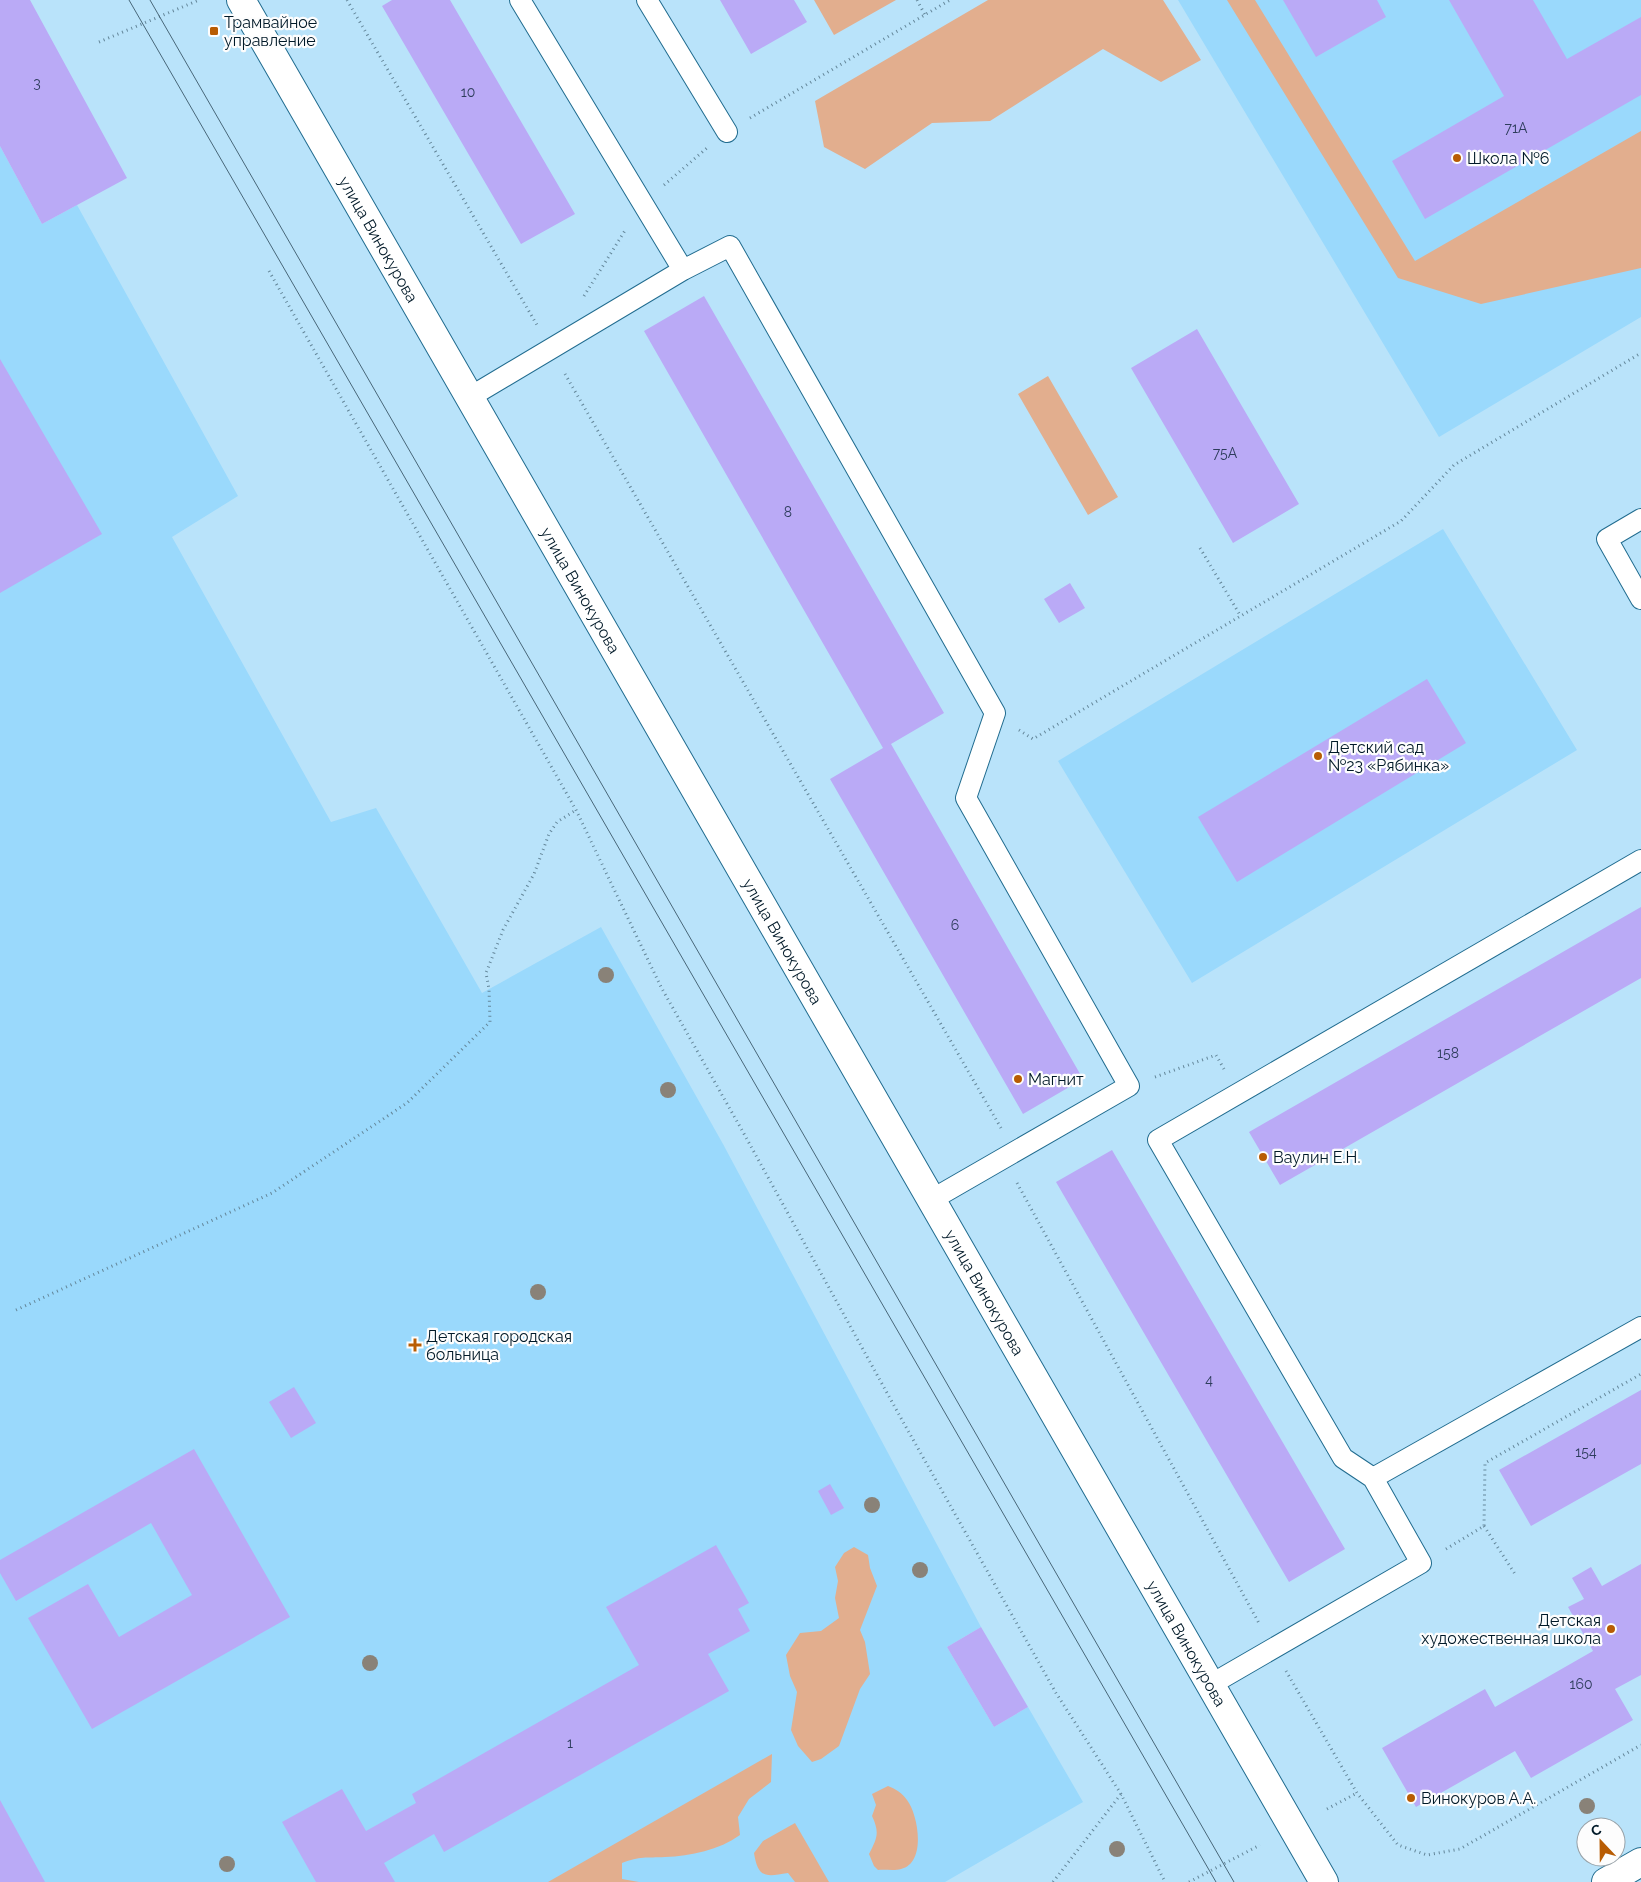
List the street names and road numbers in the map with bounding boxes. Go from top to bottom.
street label: улица Винокурова [335,173,422,306]
street label: улица Винокурова [537,524,624,657]
street label: улица Винокурова [739,875,826,1008]
street label: улица Винокурова [941,1226,1028,1359]
street label: улица Винокурова [1143,1577,1230,1710]

